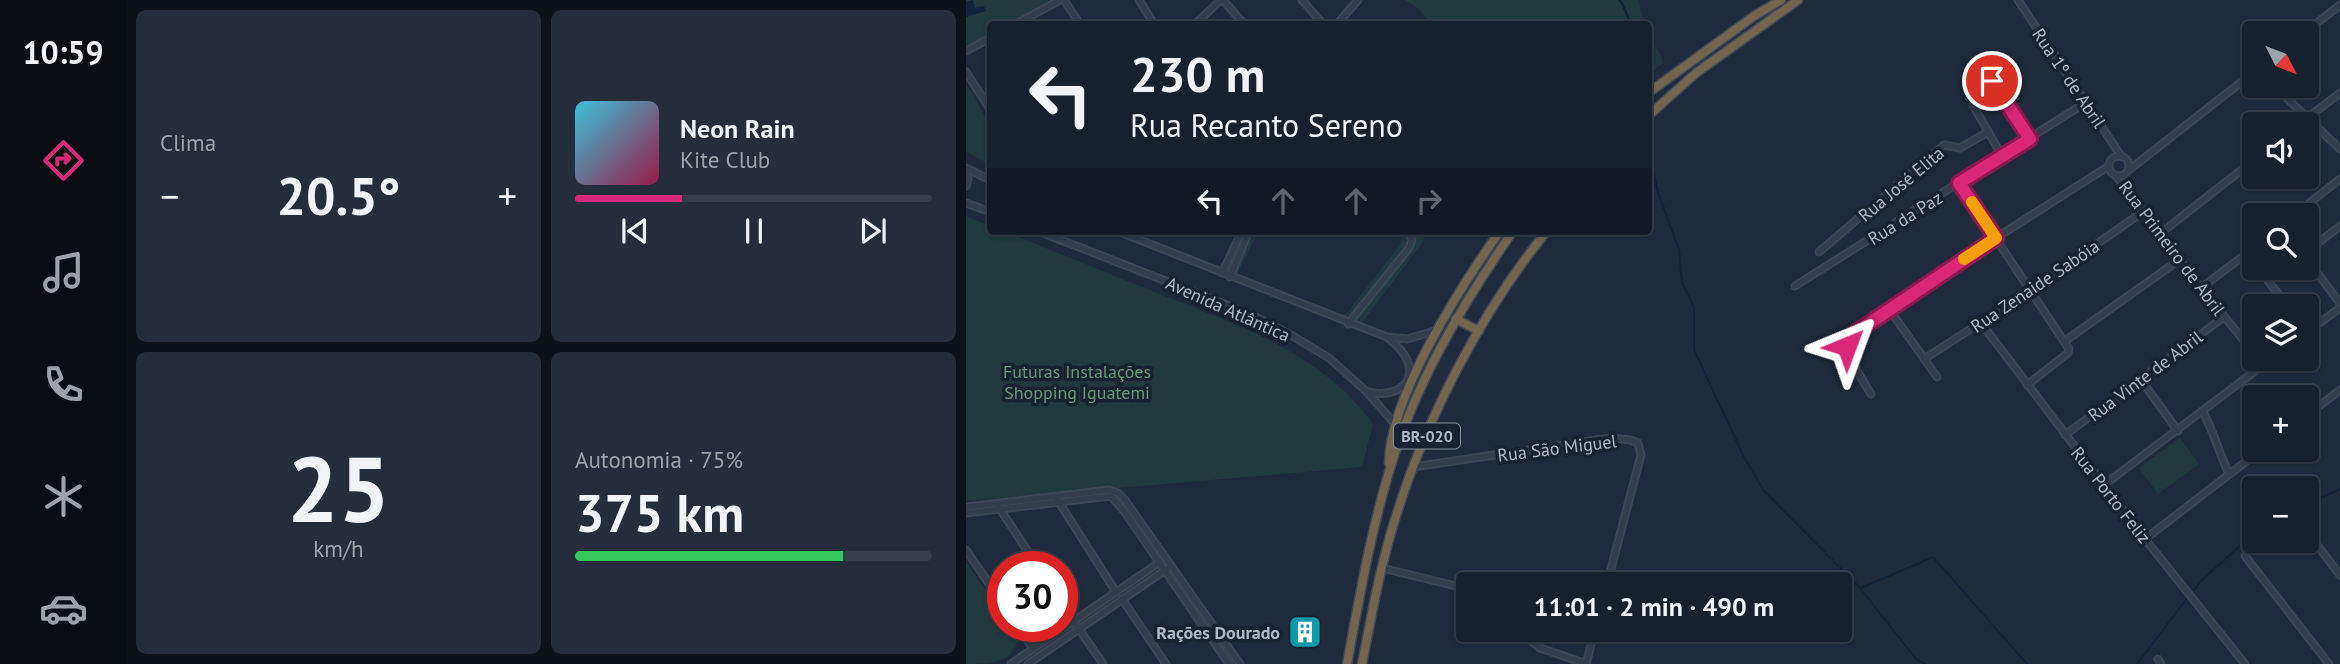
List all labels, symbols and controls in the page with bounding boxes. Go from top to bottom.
north arrow [2242,21,2319,98]
map controls [2242,21,2319,553]
street label: Rua 1º de Abril [2027,24,2111,133]
text: 10:59 [22,31,104,73]
text: 230 m [1130,42,1265,106]
icon: left [1015,49,1106,140]
pin [1962,51,2022,111]
icon: arrive [1973,62,2011,100]
text: Rua Recanto Sereno [1130,104,1403,146]
text: Neon Rain [680,112,795,145]
button: sound [2242,112,2319,189]
text: Clima [160,128,216,157]
icon: directions [39,136,88,185]
street label: Rua José Elita [1853,141,1949,227]
text: Kite Club [680,145,770,174]
text: 20.5° [277,162,400,229]
text: − [160,171,179,220]
text: + [498,171,517,220]
street label: Rua Primeiro de Abril [2114,176,2231,321]
icon: left [1191,182,1229,220]
icon: ahead [1264,182,1302,220]
icon: ahead [1337,182,1375,220]
icon: right [1410,182,1448,220]
street label: Rua da Paz [1863,186,1947,250]
button: search [2242,203,2319,280]
icon: previous [616,212,654,250]
icon: pause [735,212,773,250]
icon: next [854,212,892,250]
street label: Rua Zenaide Sabóia [1966,234,2104,338]
icon: music [39,248,88,297]
street label: Avenida Atlântica [1162,271,1294,347]
button: layers [2242,294,2319,371]
position arrow [1810,309,1884,383]
street label: Rua Vinte de Abril [2083,325,2207,427]
icon: phone [39,360,88,409]
park label: Futuras Instalações Shopping Iguatemi [1003,360,1151,404]
button: + [2242,385,2319,462]
road number: BR-020 [1394,424,1460,448]
text: 25 [287,429,390,547]
street label: Rua São Miguel [1496,429,1619,467]
street label: Rua Porto Feliz [2066,442,2156,548]
text: Autonomia · 75% [575,445,743,474]
icon: climate [39,472,88,521]
button: − [2242,476,2319,553]
text: 375 km [575,479,744,546]
text: km/h [313,534,364,563]
speed limit sign: 30 [987,551,1078,642]
icon: car [39,584,88,633]
text: 11:01 · 2 min · 490 m [1534,590,1774,623]
building icon: Rações Dourado [1286,613,1324,651]
place label: Rações Dourado [1156,621,1280,644]

